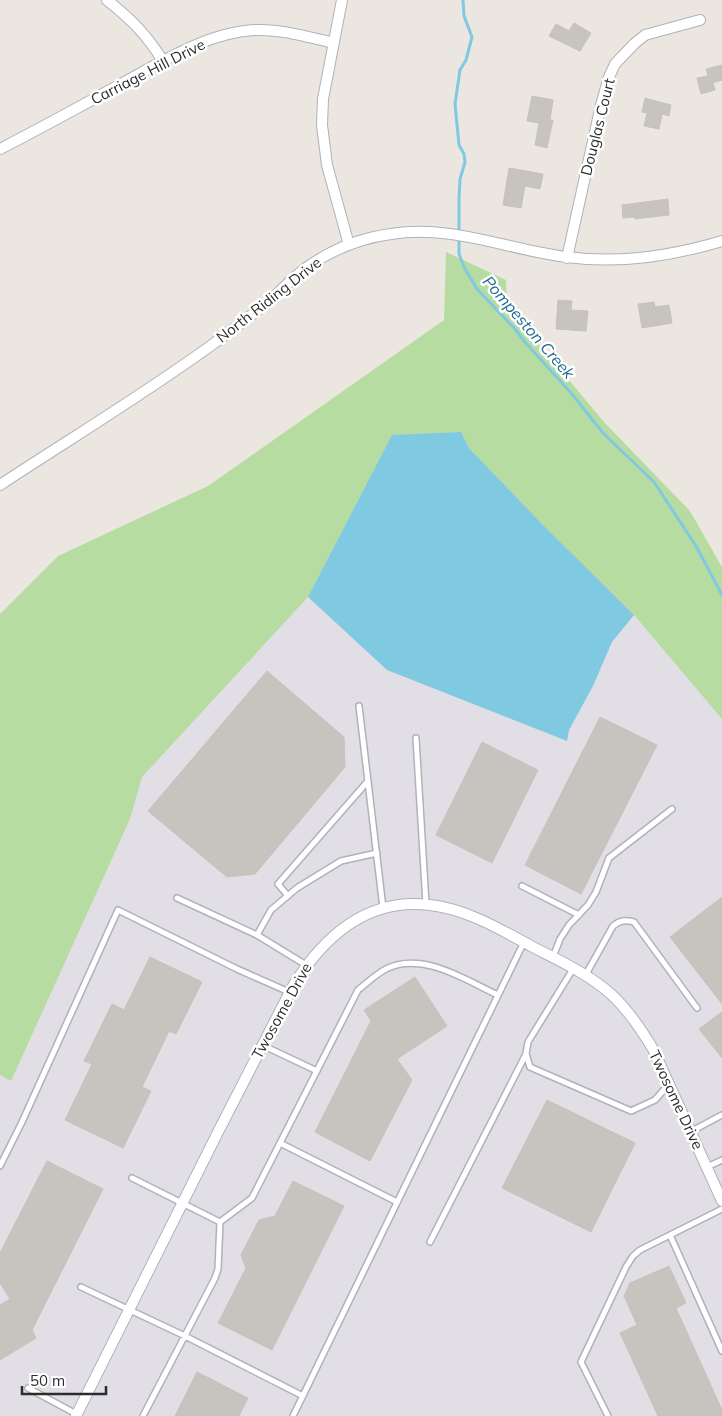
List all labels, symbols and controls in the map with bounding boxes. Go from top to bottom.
street label: Carriage Hill Drive [87,34,208,109]
street label: Douglas Court [576,76,619,177]
street label: North Riding Drive [212,253,325,347]
water label: Pompeston Creek [479,271,580,383]
street label: Twosome Drive [247,959,316,1062]
street label: Twosome Drive [645,1047,708,1152]
scale bar [22,1364,106,1396]
text: 50 m [30,1371,65,1390]

